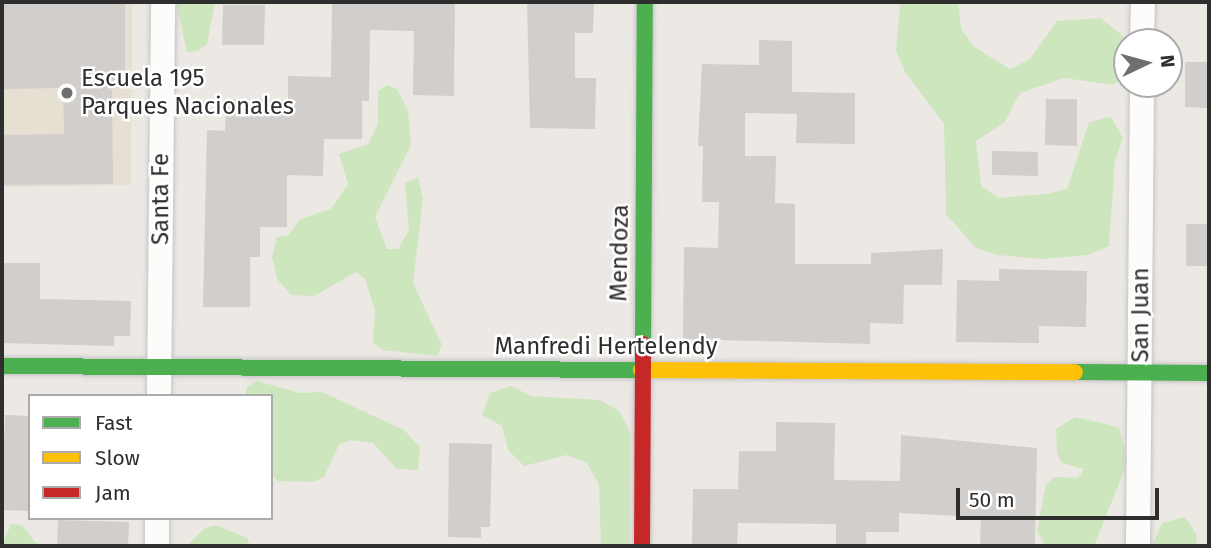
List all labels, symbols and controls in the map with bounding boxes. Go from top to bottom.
north arrow [1113,28,1183,98]
text: N [1155,54,1179,69]
place label: Escuela 195 Parques Nacionales [81,65,294,121]
marker: Escuela 195 Parques Nacionales [59,85,75,101]
street label: Santa Fe [147,153,175,245]
street label: Mendoza [605,204,635,302]
street label: San Juan [1127,268,1155,362]
street label: Manfredi Hertelendy [494,333,718,361]
legend [28,394,273,520]
text: Fast [95,410,133,436]
text: Slow [95,445,140,471]
scale bar [959,475,1162,518]
text: Jam [95,480,131,506]
text: 50 m [969,487,1015,513]

